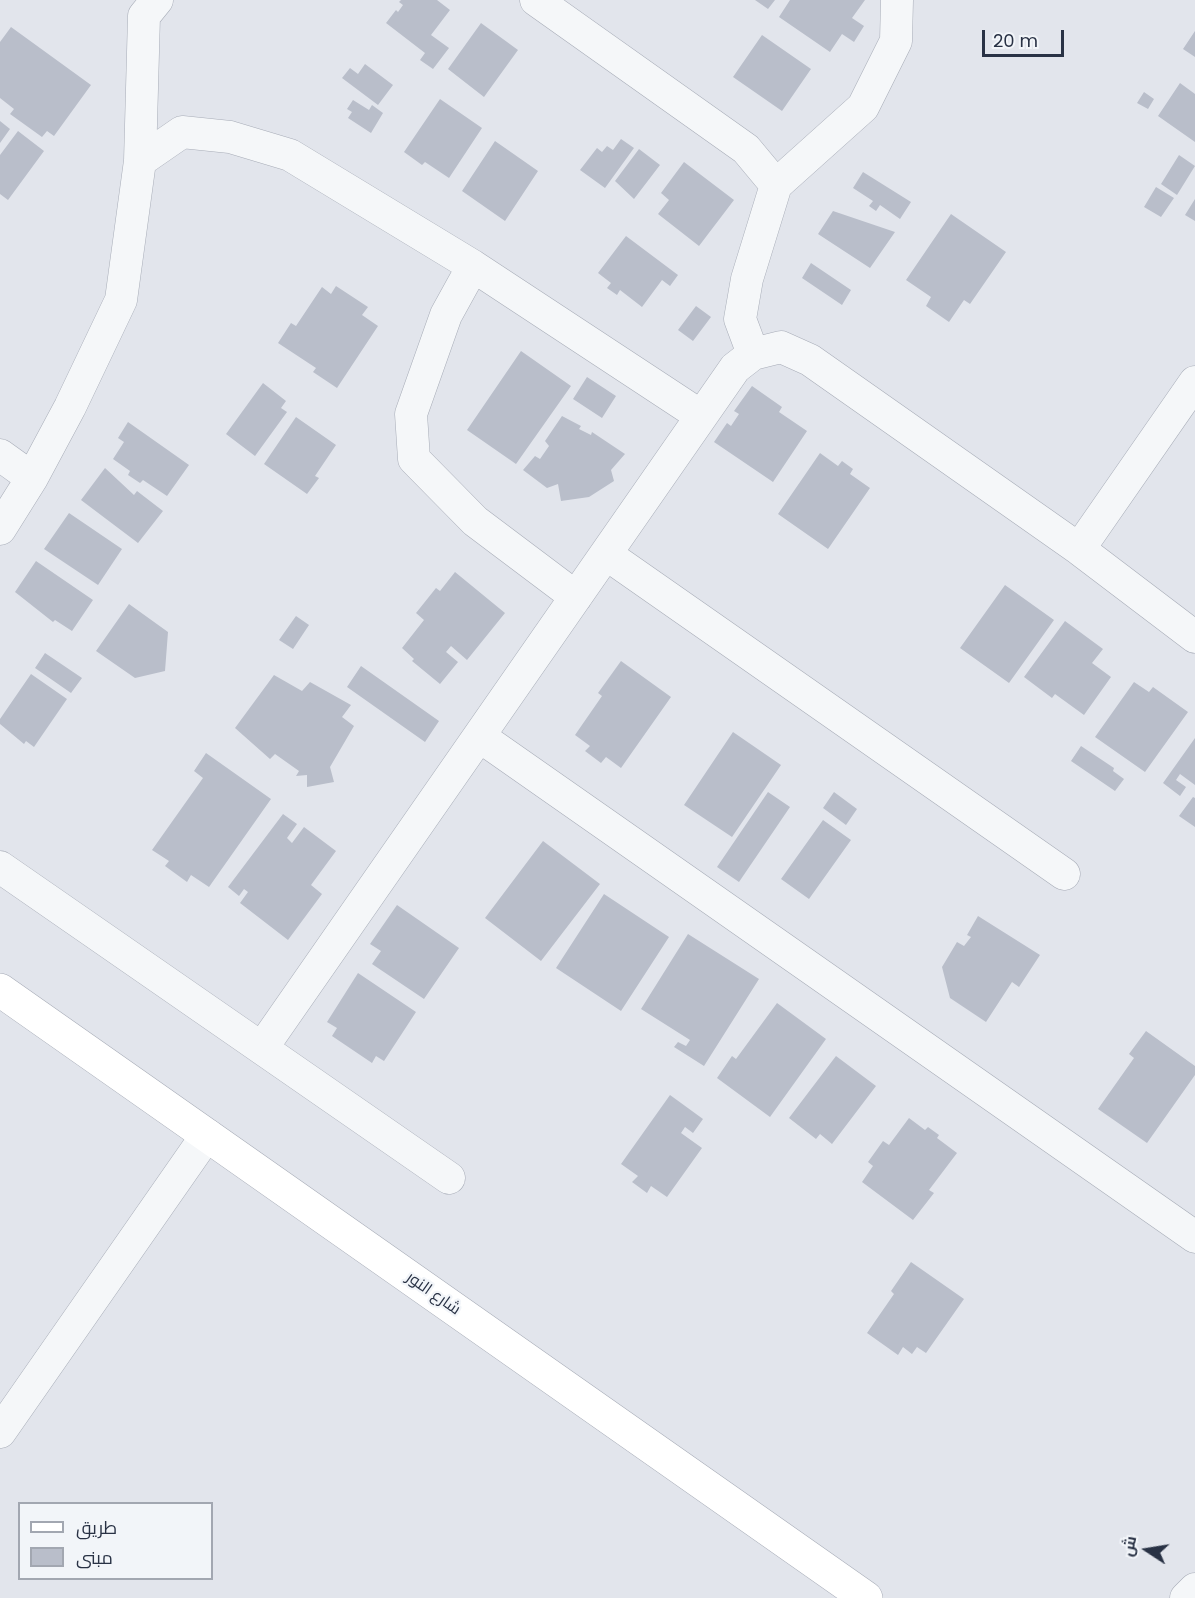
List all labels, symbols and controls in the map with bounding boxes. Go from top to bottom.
scale bar [985,18,1068,56]
text: 20 m [993,28,1038,53]
street label: شارع النور [402,1268,464,1320]
legend [18,1502,213,1580]
text: طريق [76,1515,117,1540]
north arrow [1117,1520,1177,1580]
text: ش [1116,1534,1142,1559]
text: مبنى [76,1545,113,1570]

